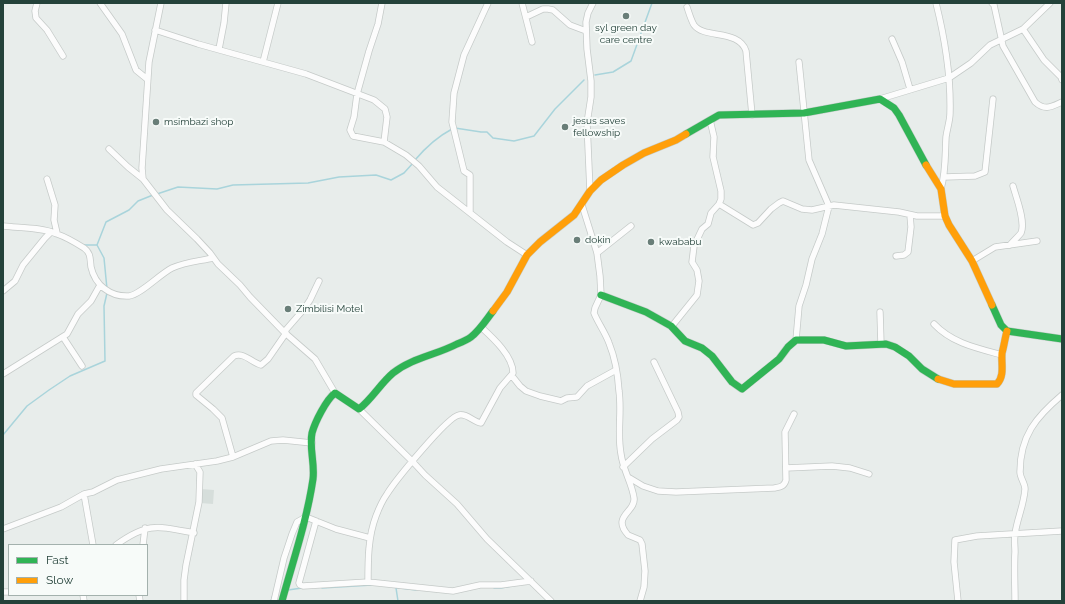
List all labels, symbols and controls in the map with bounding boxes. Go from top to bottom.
marker: syl green day care centre [621,11,631,21]
place label: syl green day care centre [595,22,657,46]
place label: jesus saves fellowship [573,115,625,138]
place label: msimbazi shop [164,116,233,128]
marker: msimbazi shop [151,117,161,127]
marker: jesus saves fellowship [560,122,570,132]
place label: dokin [585,234,610,246]
marker: dokin [572,235,582,245]
place label: kwababu [659,236,701,248]
marker: kwababu [646,237,656,247]
place label: Zimbilisi Motel [296,303,363,315]
marker: Zimbilisi Motel [283,304,293,314]
legend [8,544,148,596]
text: Fast [46,553,69,567]
text: Slow [46,573,73,587]

